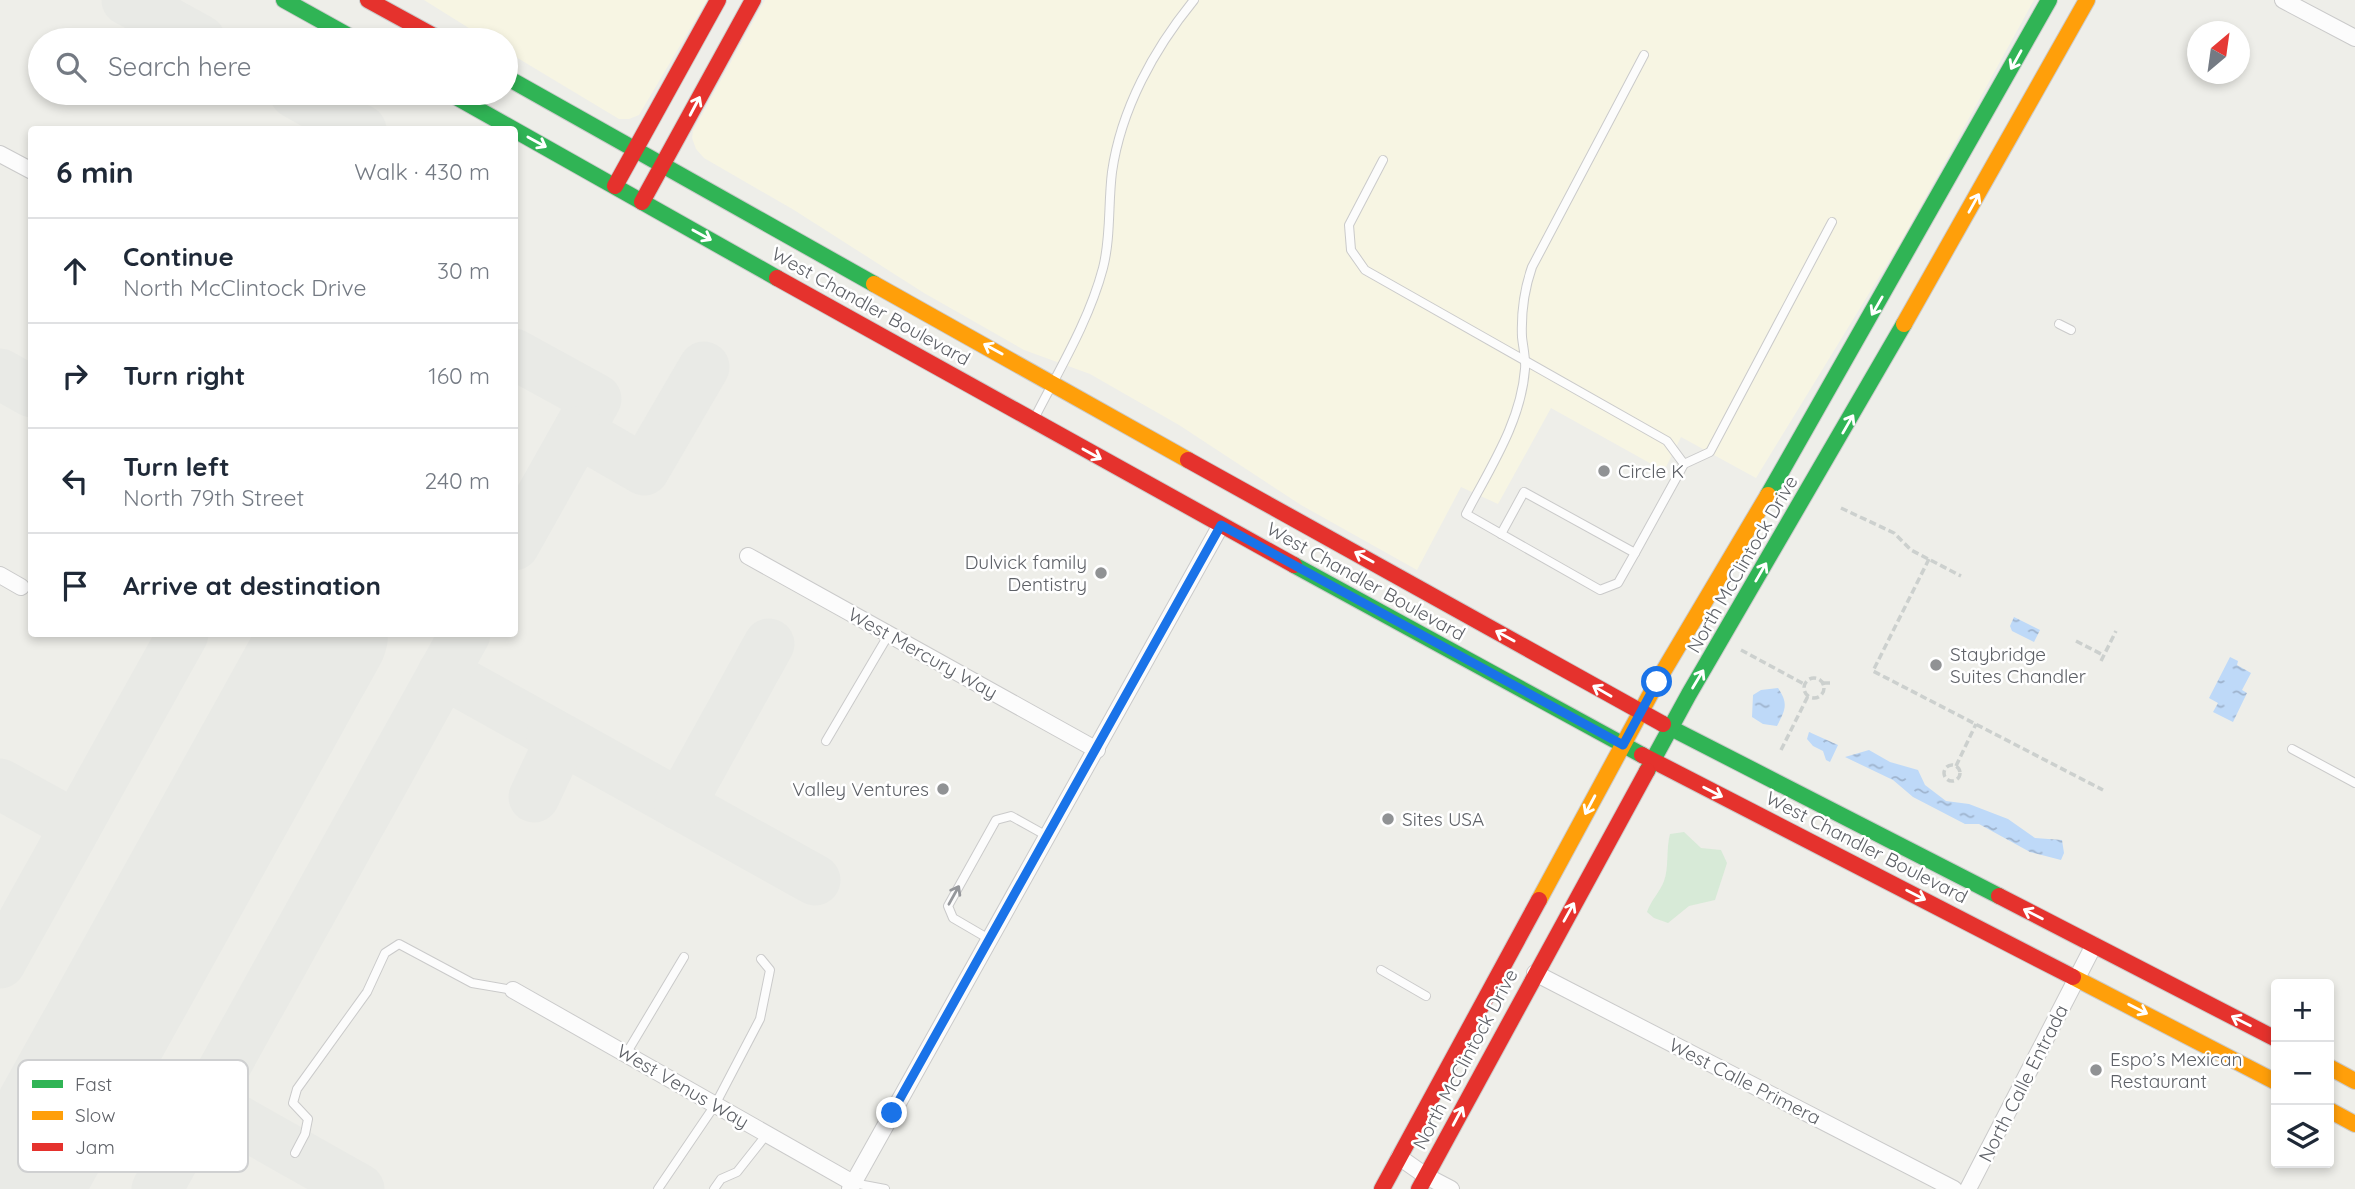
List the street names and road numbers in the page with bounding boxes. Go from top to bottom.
street label: West Chandler Boulevard [767,241,975,371]
street label: North McClintock Drive [1681,471,1803,657]
street label: West Chandler Boulevard [1262,516,1470,646]
street label: West Mercury Way [844,602,1002,704]
street label: West Chandler Boulevard [1762,786,1972,908]
street label: North McClintock Drive [1407,965,1523,1153]
street label: North Calle Entrada [1973,1000,2073,1166]
street label: West Calle Primera [1665,1032,1825,1130]
street label: West Venus Way [613,1038,753,1134]

